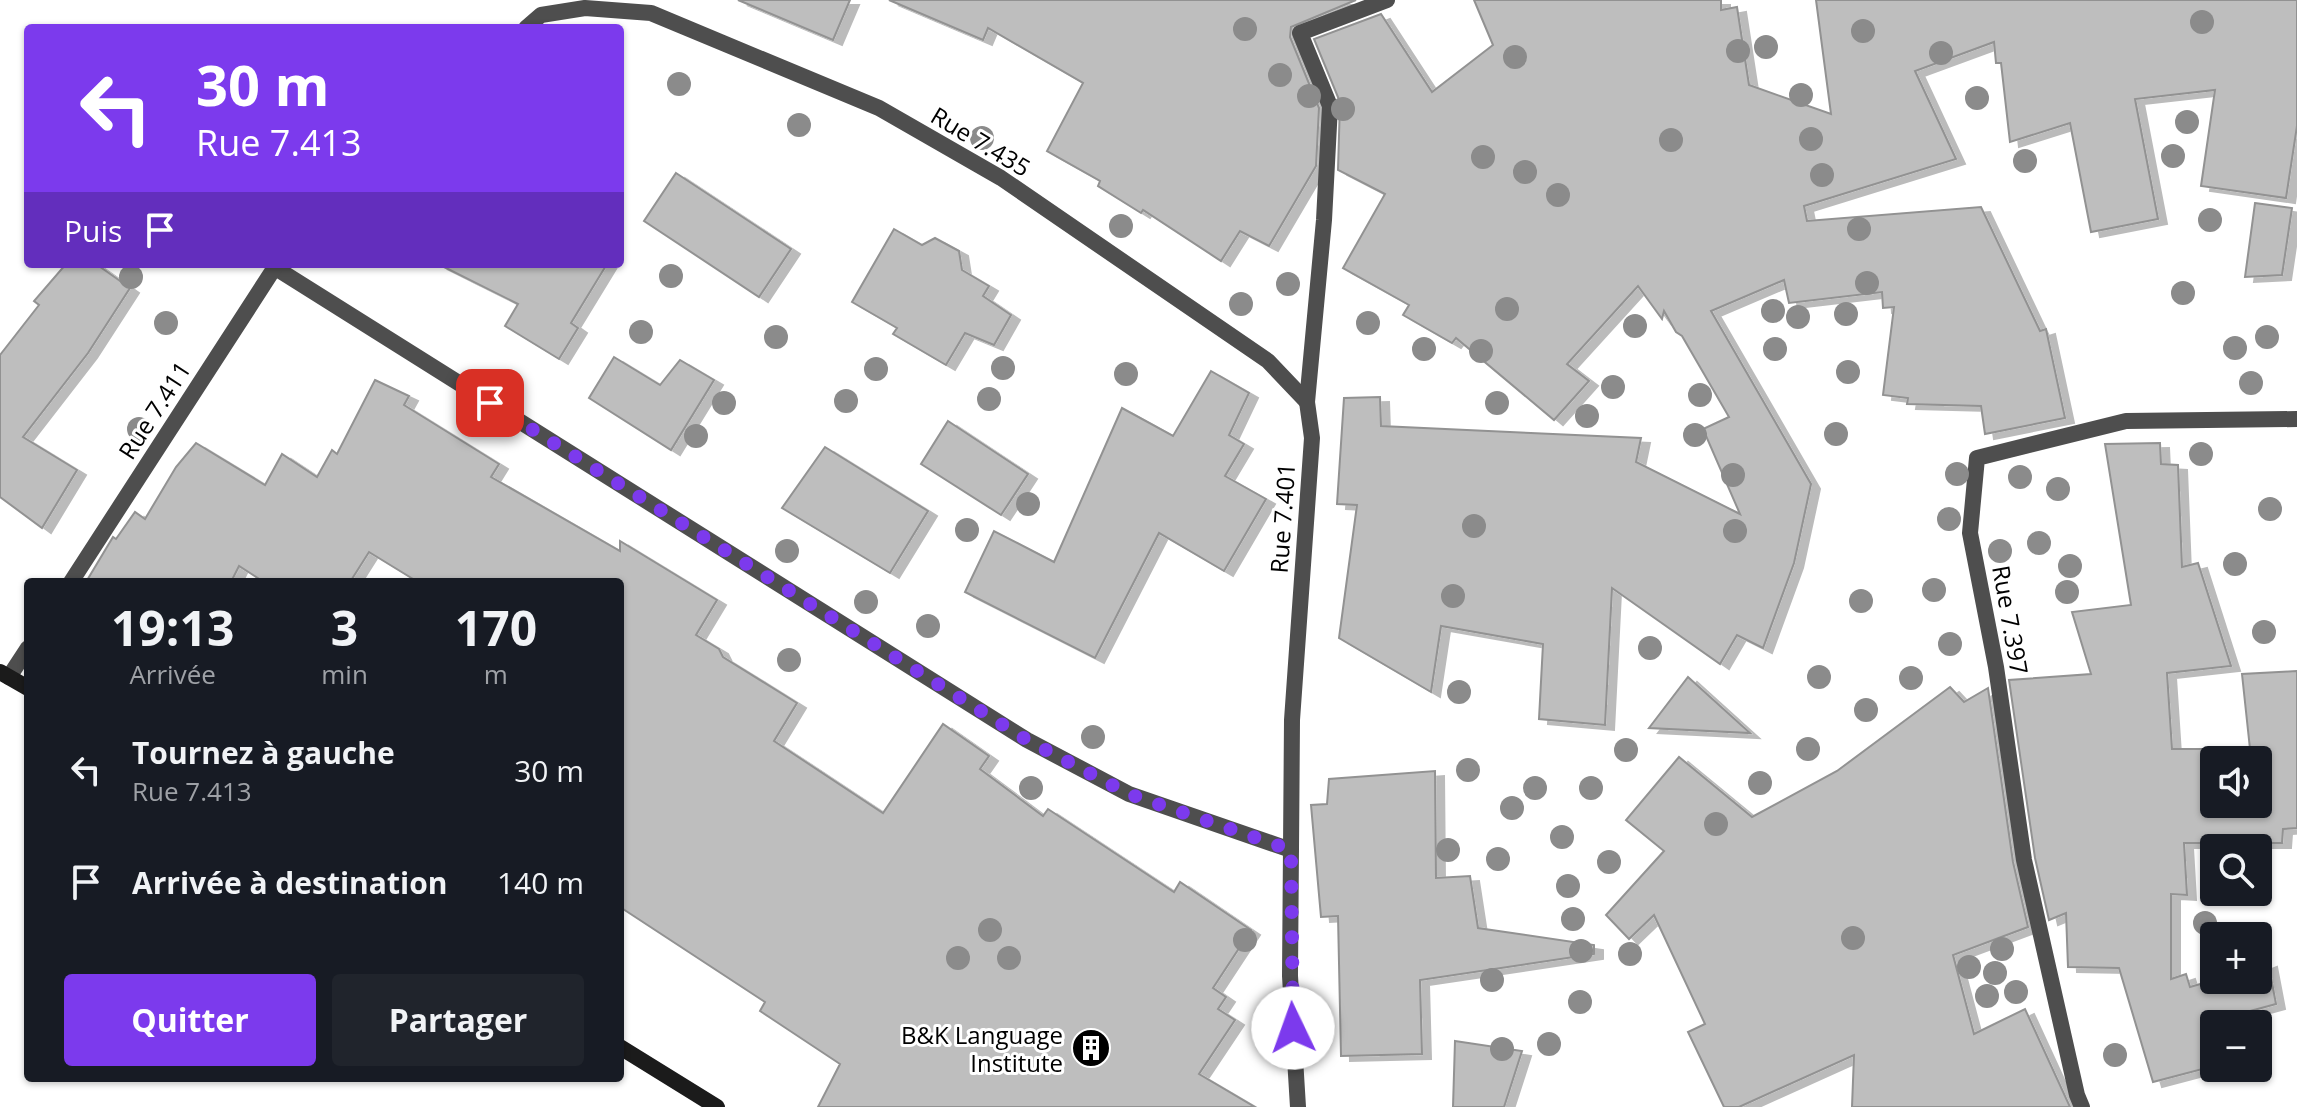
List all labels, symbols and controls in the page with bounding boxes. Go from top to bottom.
text: 30 m [196,46,330,122]
icon: left [64,56,168,160]
street label: Rue 7.435 [925,98,1037,184]
text: Rue 7.413 [196,118,362,167]
icon: arrive [138,208,182,252]
text: Puis [64,210,122,251]
street label: Rue 7.411 [110,355,198,465]
pin [456,369,524,437]
icon: arrive [468,381,512,425]
street label: Rue 7.401 [1262,462,1302,574]
street label: Rue 7.397 [1985,563,2037,677]
text: 19:13 [111,595,234,660]
text: 3 [331,595,358,660]
text: 170 [455,595,537,660]
text: Arrivée [129,656,216,692]
text: min [321,656,368,692]
text: m [484,656,508,692]
text: Tournez à gauche [132,732,395,773]
map controls [2200,746,2272,1082]
button: sound [2200,746,2272,818]
icon: left [64,748,108,792]
text: 30 m [514,750,584,791]
text: Rue 7.413 [132,773,252,809]
button: search [2200,834,2272,906]
icon: arrive [64,860,108,904]
text: Arrivée à destination [132,862,447,903]
text: 140 m [497,862,584,903]
button: + [2200,922,2272,994]
button: Quitter [64,974,316,1066]
button: Partager [332,974,584,1066]
position arrow [1251,986,1335,1070]
button: − [2200,1010,2272,1082]
place label: B&K Language Institute [901,1018,1063,1079]
building icon: B&K Language Institute [1070,1027,1112,1069]

